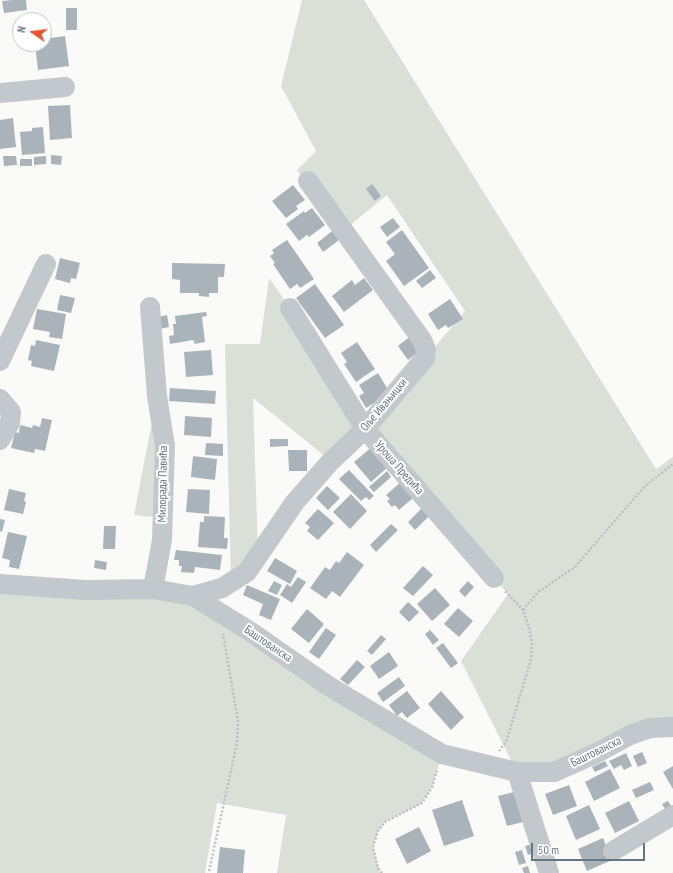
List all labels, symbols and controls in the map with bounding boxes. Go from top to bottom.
north arrow [12,12,52,52]
text: N [14,25,29,34]
street label: Оље Ивањицки [358,376,410,434]
street label: Уроша Предића [372,438,426,498]
street label: Милорада Павића [155,445,171,523]
street label: Баштованска [241,623,295,665]
street label: Баштованска [568,734,624,770]
scale bar [533,835,647,861]
text: 50 m [538,842,559,857]

